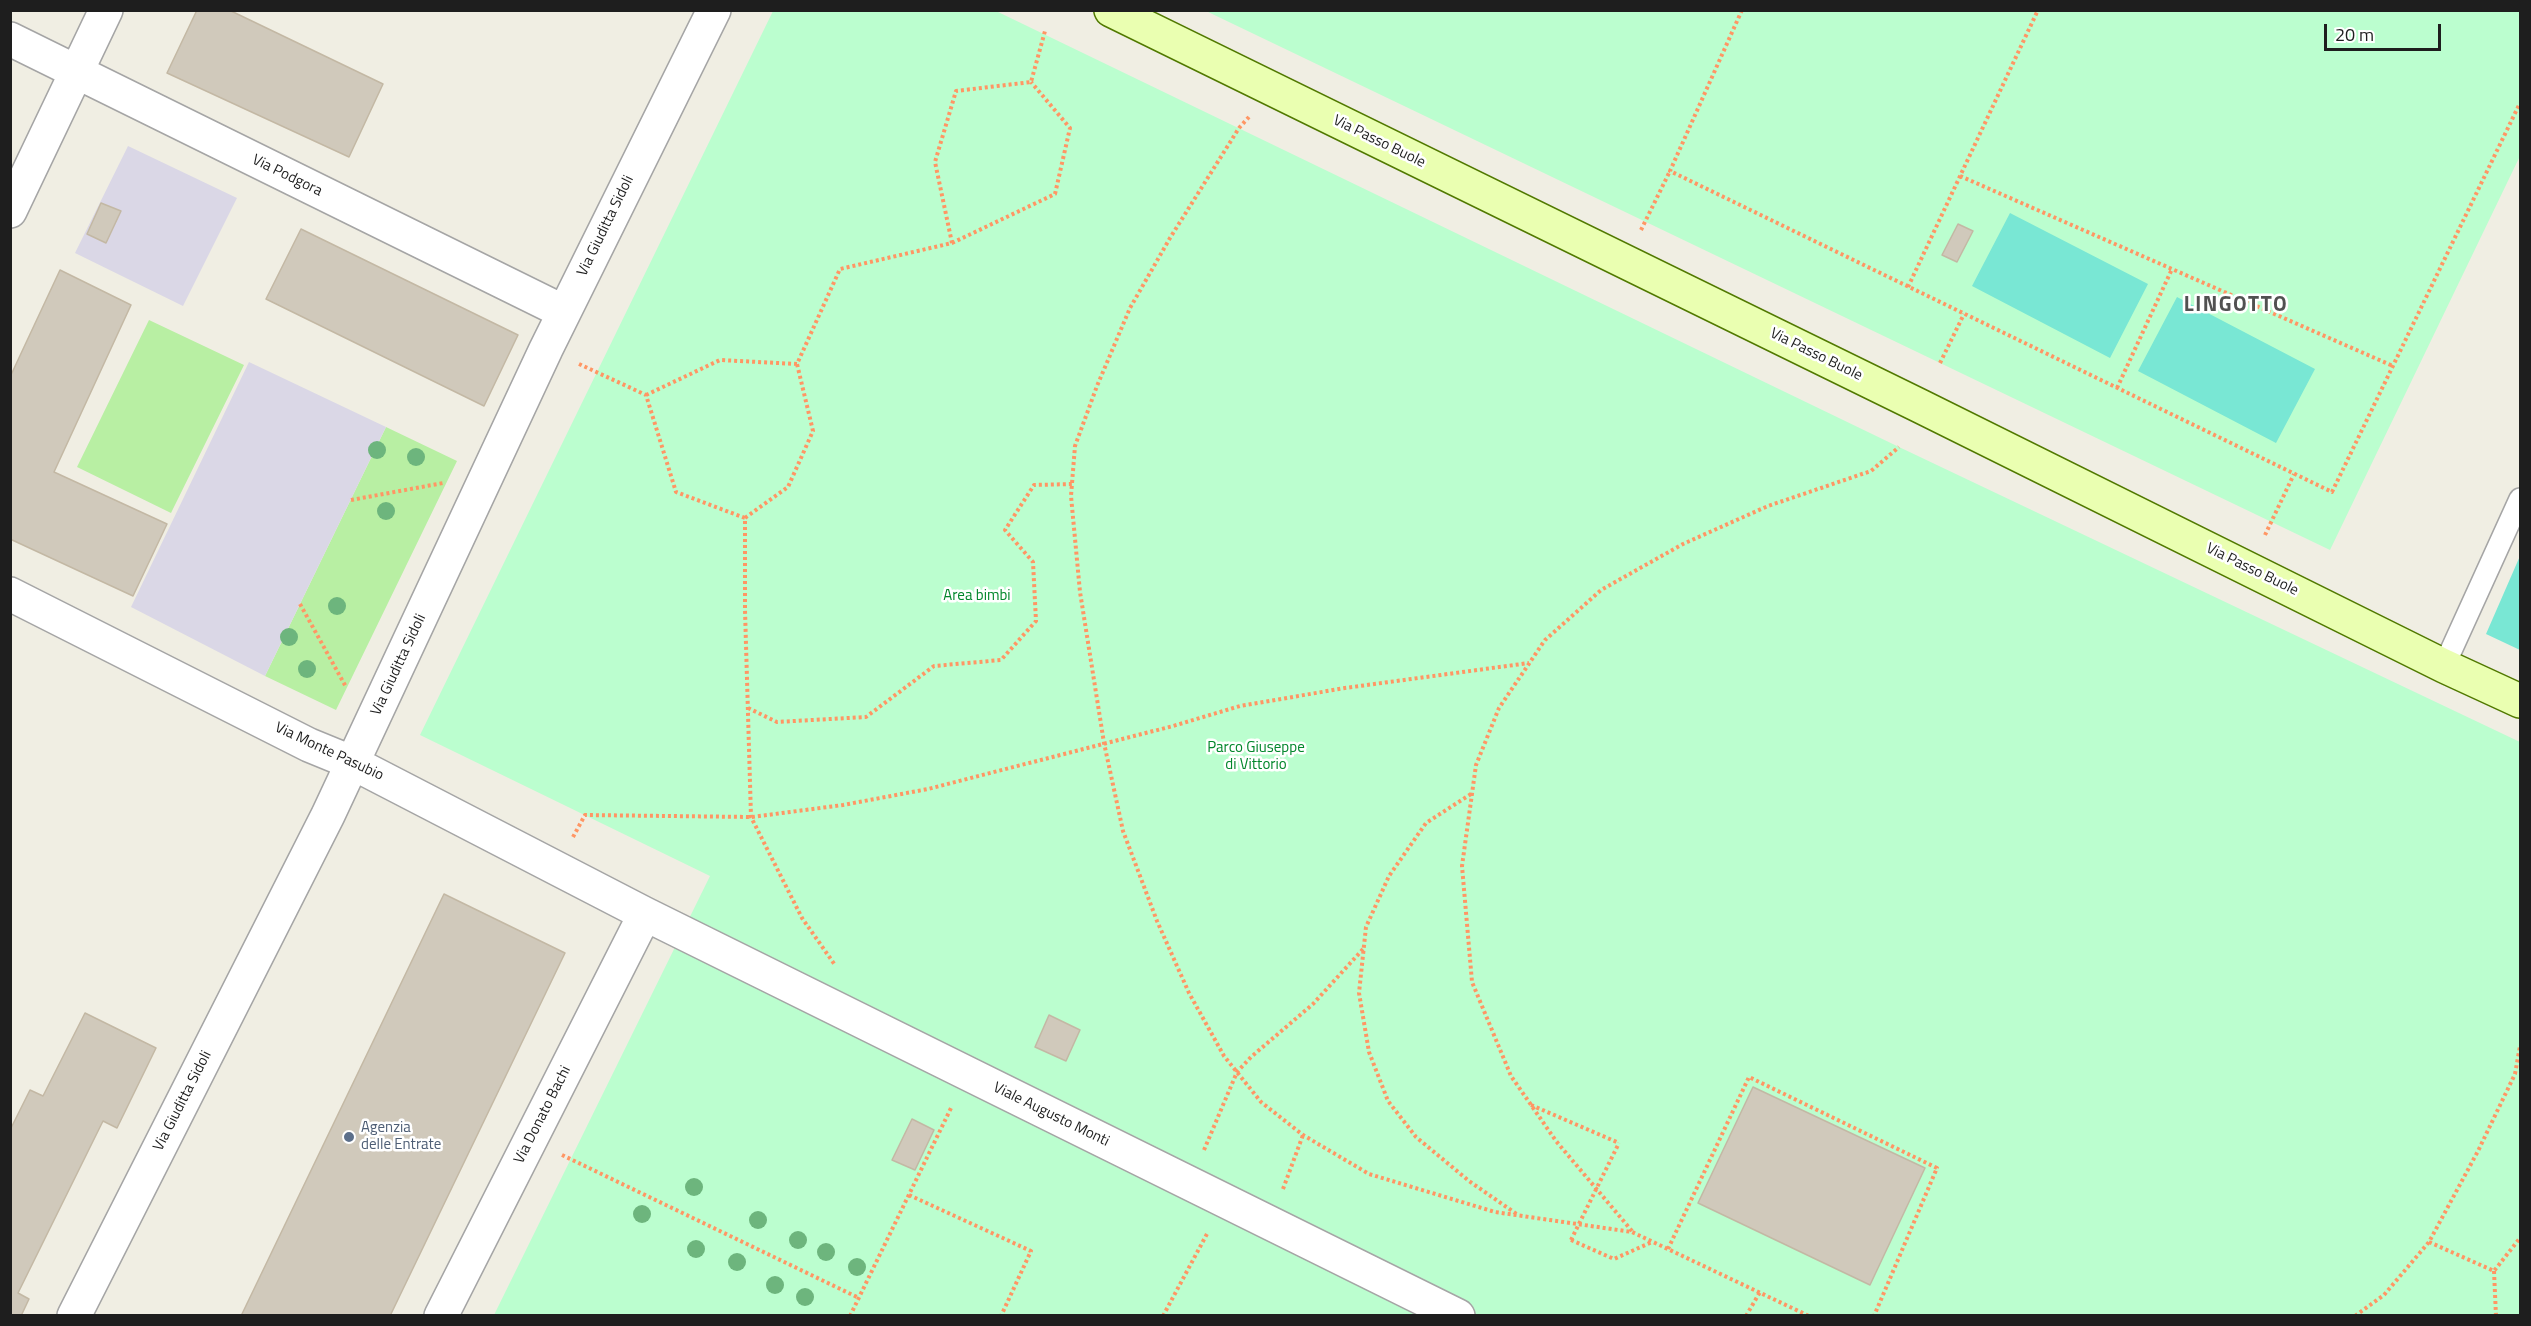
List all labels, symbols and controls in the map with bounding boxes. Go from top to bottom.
scale bar [2327,12,2444,50]
text: 20 m [2335,21,2374,48]
street label: Via Passo Buole [1330,112,1428,172]
street label: Via Podgora [249,151,325,201]
street label: Via Giuditta Sidoli [574,173,638,279]
district label: LINGOTTO [2184,293,2288,319]
street label: Via Passo Buole [1767,325,1865,385]
street label: Via Passo Buole [2203,540,2301,600]
park label: Area bimbi [943,587,1011,605]
street label: Via Giuditta Sidoli [368,611,430,719]
street label: Via Monte Pasubio [272,719,386,785]
park label: Parco Giuseppe di Vittorio [1207,739,1305,774]
street label: Via Giuditta Sidoli [150,1048,216,1154]
street label: Via Donato Bachi [511,1063,575,1167]
street label: Viale Augusto Monti [990,1079,1112,1151]
place label: Agenzia delle Entrate [361,1119,441,1154]
marker: Agenzia delle Entrate [342,1130,356,1144]

